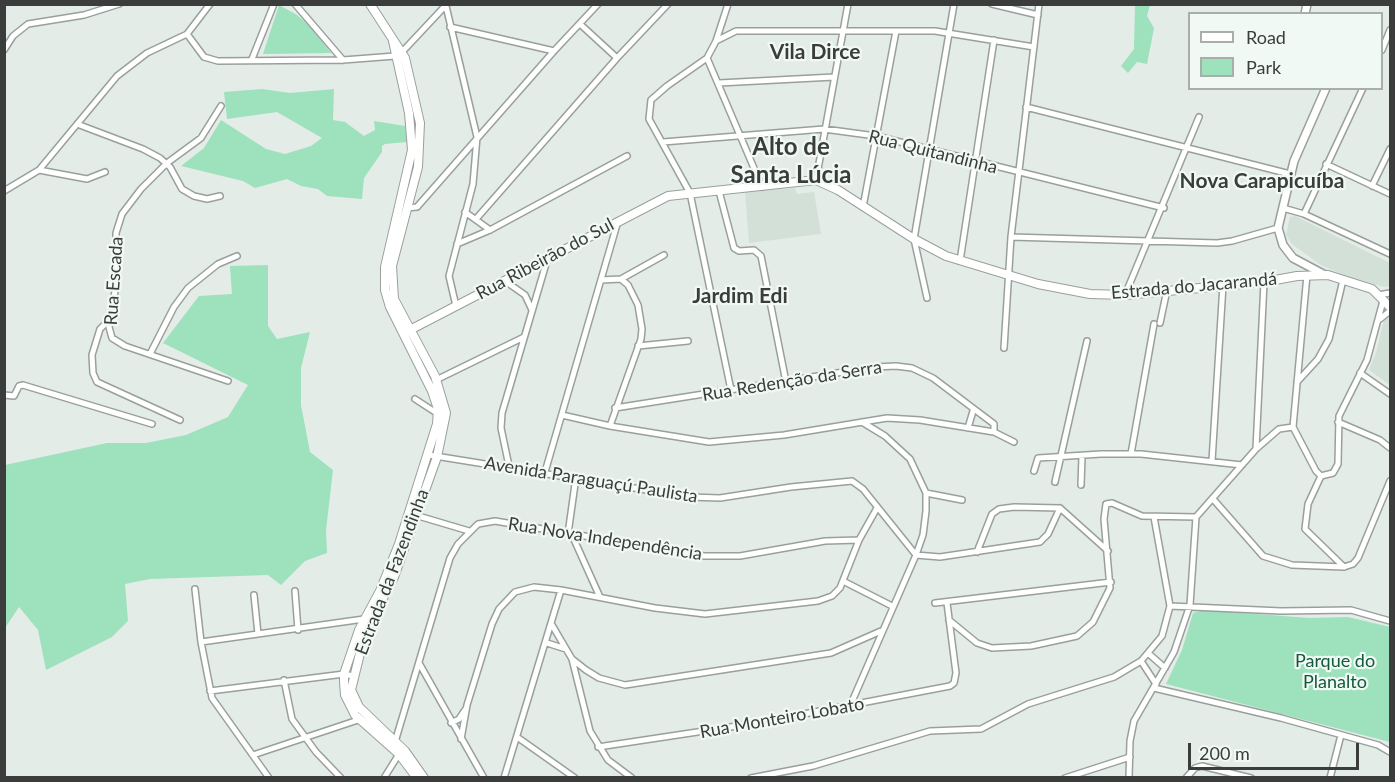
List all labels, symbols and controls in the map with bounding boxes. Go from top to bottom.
legend [1188,12,1383,90]
text: Road [1246,26,1286,48]
district label: Vila Dirce [770,39,860,65]
text: Park [1246,56,1281,78]
street label: Rua Quitandinha [866,126,1000,178]
district label: Alto de Santa Lúcia [731,133,851,189]
district label: Nova Carapicuíba [1180,168,1344,194]
street label: Rua Ribeirão do Sul [472,214,618,304]
street label: Rua Escada [100,236,128,326]
street label: Estrada do Jacarandá [1110,268,1278,304]
district label: Jardim Edi [692,283,788,309]
street label: Rua Redenção da Serra [701,356,883,406]
street label: Avenida Paraguaçú Paulista [483,452,699,508]
street label: Estrada da Fazendinha [350,486,434,658]
street label: Rua Nova Independência [506,513,704,565]
park label: Parque do Planalto [1295,650,1375,692]
street label: Rua Monteiro Lobato [698,693,866,743]
scale bar [1191,731,1362,769]
text: 200 m [1199,742,1250,764]

